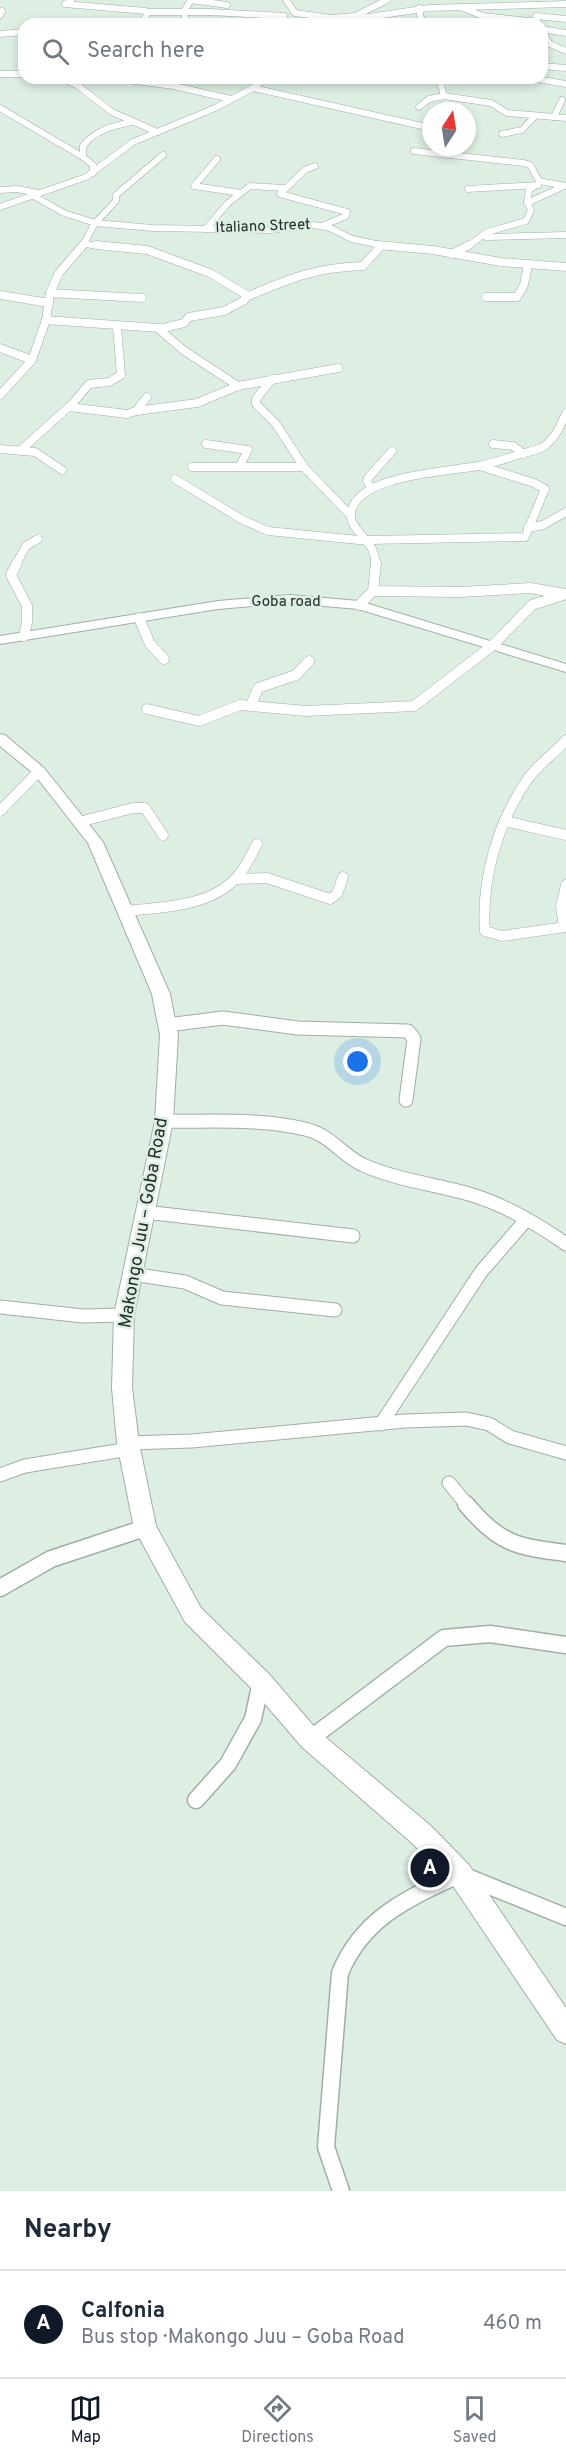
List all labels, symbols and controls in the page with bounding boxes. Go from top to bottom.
search box [18,18,548,84]
icon: search [39,35,72,68]
text: Search here [87,38,205,65]
north arrow [422,102,476,156]
street label: Italiano Street [215,216,311,238]
street label: Goba road [251,593,321,612]
your location [343,1047,372,1076]
street label: Makongo Juu – Goba Road [114,1116,174,1330]
pin: A [410,1846,450,1890]
text: Nearby [24,2214,112,2247]
text: Calfonia [81,2298,165,2325]
text: A [36,2311,51,2337]
text: 460 m [483,2311,542,2337]
text: Bus stop · Makongo Juu – Goba Road [81,2325,404,2351]
tab: Map [69,2392,102,2448]
tab: Directions [241,2392,314,2448]
tab: Saved [453,2392,497,2448]

